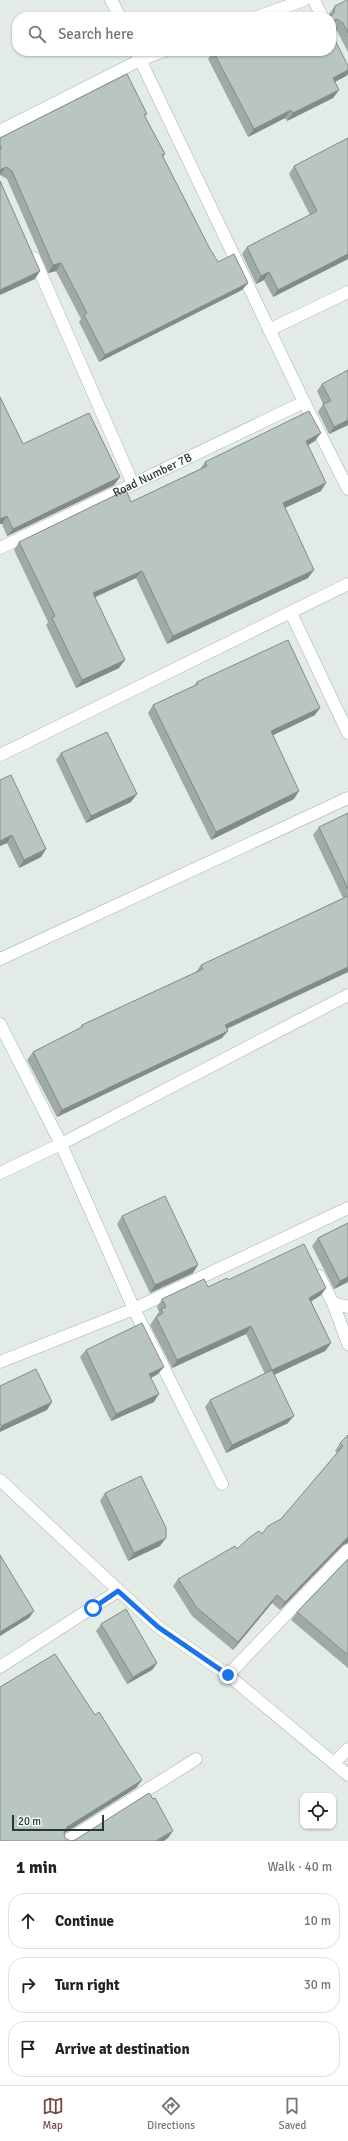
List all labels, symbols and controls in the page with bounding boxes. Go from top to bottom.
search box [12,12,336,56]
icon: search [26,23,48,45]
text: Search here [58,25,134,43]
street label: Road Number 7B [110,449,194,500]
route start [84,1599,102,1617]
route end [219,1666,237,1684]
map controls [300,1793,336,1829]
button: locate [300,1793,336,1829]
scale bar [12,1813,104,1832]
text: 20 m [18,1815,41,1828]
text: 1 min [16,1857,57,1878]
text: Walk · 40 m [268,1859,332,1875]
icon: ahead [17,1910,39,1932]
text: Continue [55,1912,114,1930]
text: 10 m [304,1913,331,1929]
icon: right [17,1974,39,1996]
text: Turn right [55,1976,120,1994]
text: 30 m [304,1977,331,1993]
icon: arrive [17,2038,39,2060]
text: Arrive at destination [55,2040,190,2058]
tab: Map [42,2095,64,2132]
tab: Directions [147,2095,195,2132]
tab: Saved [279,2095,306,2132]

